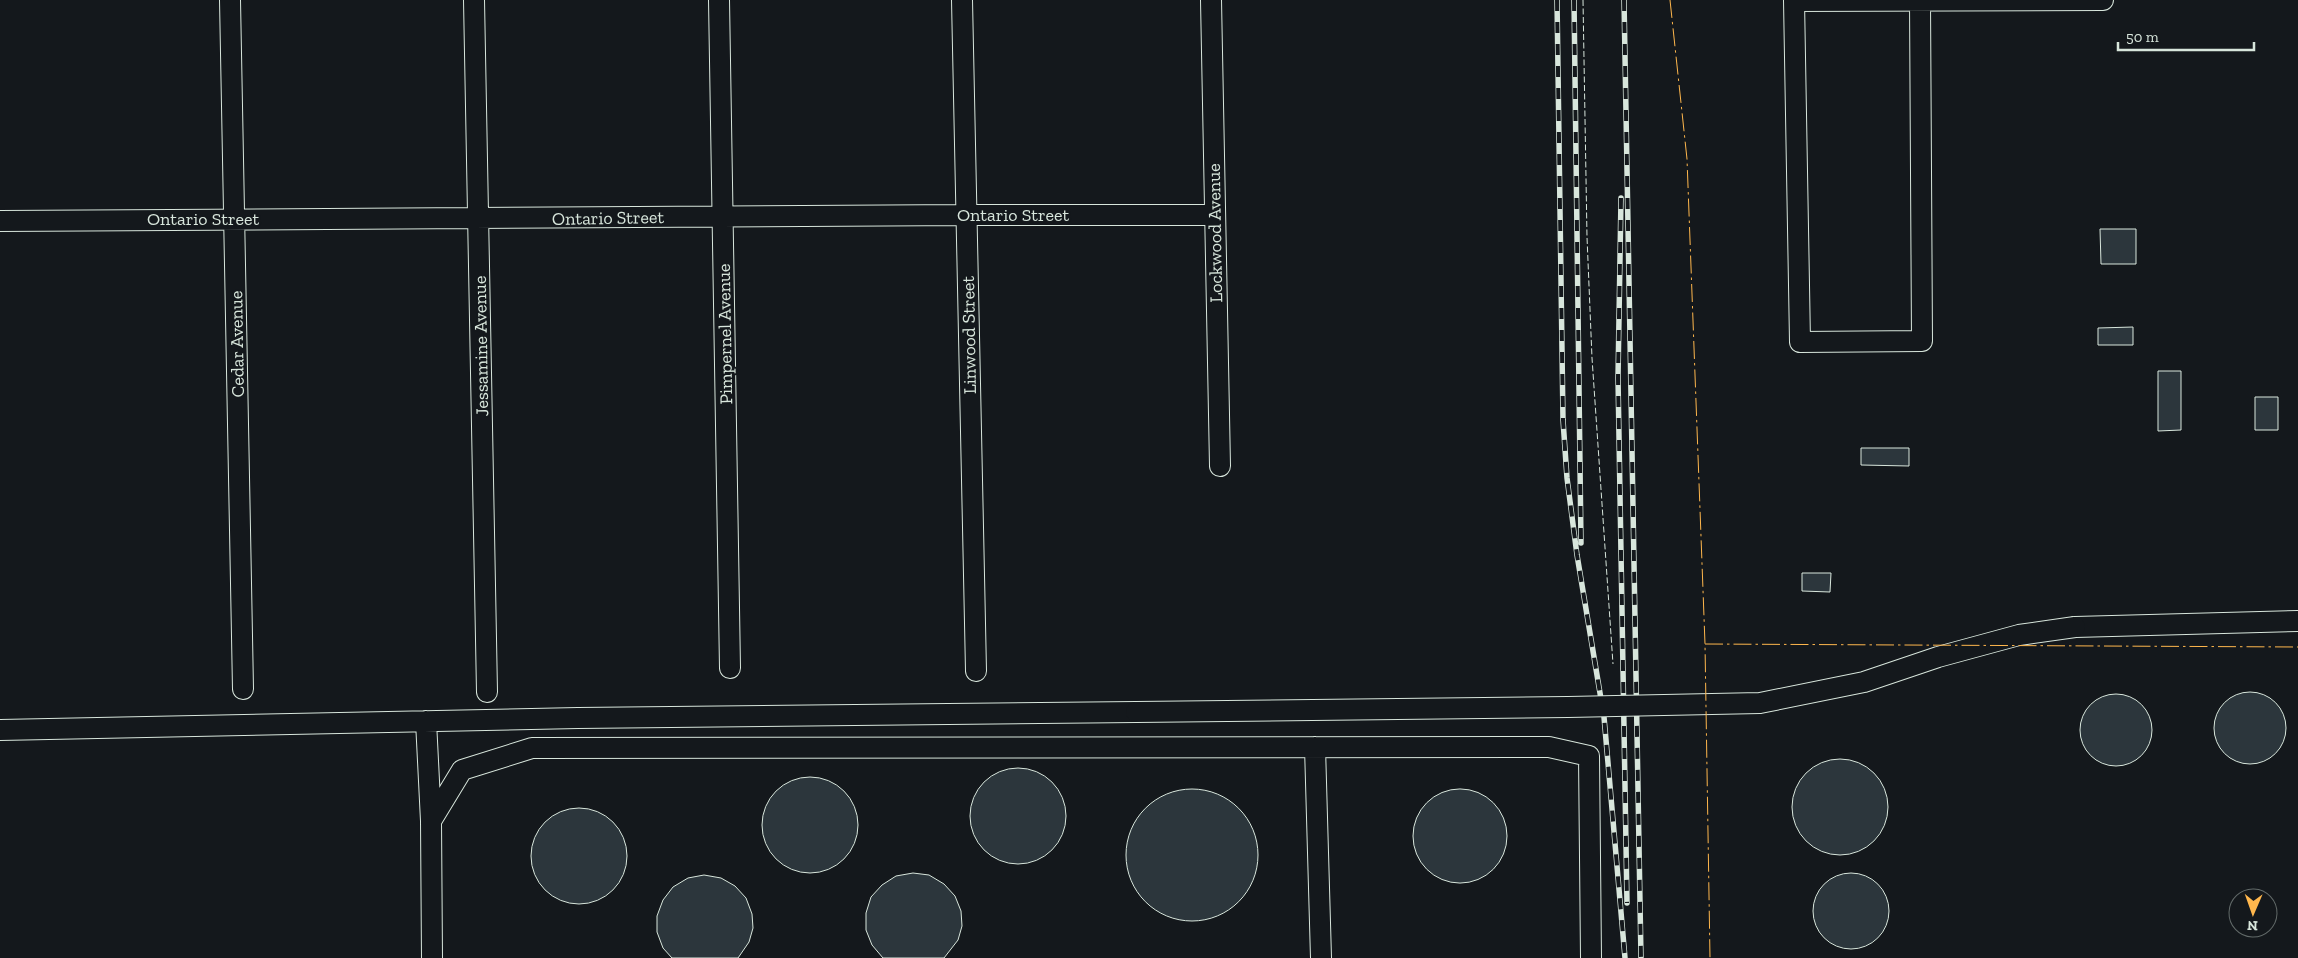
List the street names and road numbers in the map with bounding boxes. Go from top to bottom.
street label: Lockwood Avenue [1203,163,1227,303]
street label: Ontario Street [957,204,1069,226]
street label: Ontario Street [552,206,665,230]
street label: Ontario Street [147,208,259,230]
street label: Pimpernel Avenue [713,263,737,405]
street label: Linwood Street [957,275,981,394]
street label: Jessamine Avenue [469,276,493,416]
street label: Cedar Avenue [225,291,249,397]

